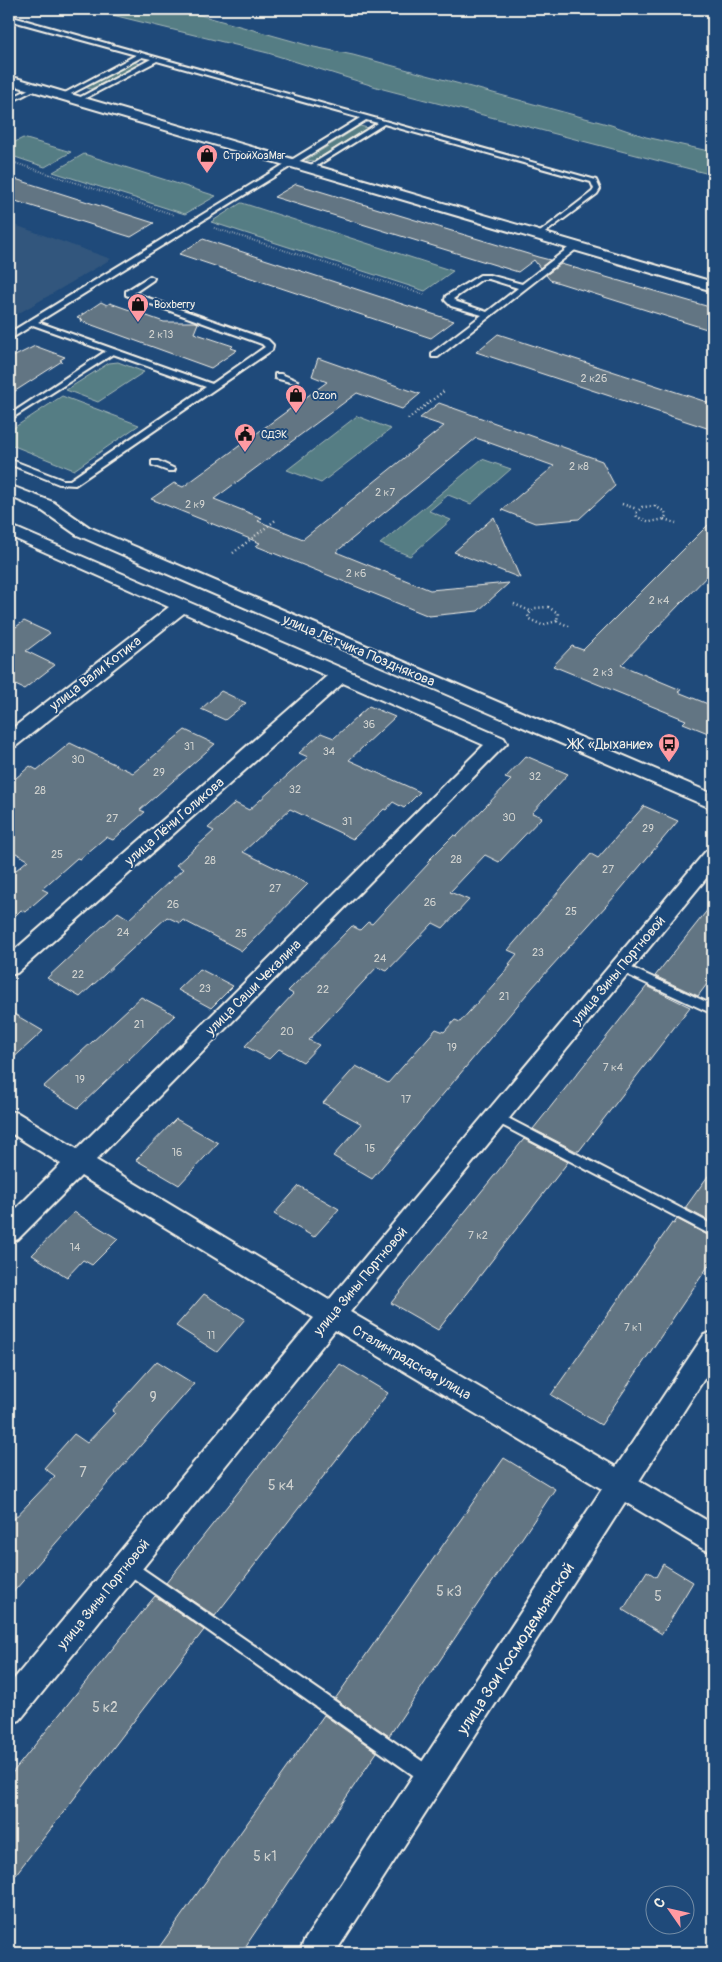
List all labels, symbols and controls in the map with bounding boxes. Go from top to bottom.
shop icon: СтройХозМаг [195,143,219,174]
place label: СтройХозМаг [223,149,286,162]
shop icon: Boxberry [126,292,150,323]
place label: Boxberry [154,298,195,311]
house number: 2 к13 [149,328,173,341]
house number: 2 к26 [581,372,607,385]
shop icon: Ozon [284,383,308,414]
place label: Ozon [312,389,337,402]
public building icon: СДЭК [233,422,257,453]
place label: СДЭК [261,428,287,441]
house number: 2 к8 [569,460,589,473]
house number: 2 к7 [375,486,395,499]
house number: 2 к9 [185,498,205,511]
house number: 2 к6 [346,567,366,580]
house number: 2 к4 [649,594,670,607]
street label: улица Лётчика Позднякова [279,610,437,690]
street label: улица Вали Котика [45,632,144,715]
house number: 2 к3 [593,666,613,679]
house number: 36 [363,718,375,731]
bus stop icon: ЖК «Дыхание» [657,732,681,763]
place label: ЖК «Дыхание» [566,736,653,753]
house number: 31 [184,740,194,753]
house number: 34 [323,745,336,758]
house number: 30 [71,753,85,766]
house number: 29 [153,766,165,779]
house number: 32 [529,770,541,783]
street label: улица Лёни Голикова [120,774,227,870]
house number: 32 [289,783,301,796]
house number: 28 [34,784,46,797]
house number: 30 [502,811,516,824]
house number: 27 [106,812,118,825]
house number: 31 [342,815,352,828]
house number: 29 [642,822,654,835]
house number: 25 [51,848,63,861]
house number: 28 [450,853,462,866]
house number: 28 [204,854,216,867]
house number: 27 [602,863,614,876]
house number: 27 [269,882,281,895]
house number: 26 [424,896,436,909]
house number: 26 [167,898,179,911]
house number: 25 [565,905,577,918]
street label: улица Зины Портновой [567,912,669,1029]
house number: 24 [117,926,130,939]
house number: 25 [235,927,247,940]
street label: улица Саши Чекалина [201,936,305,1039]
house number: 23 [532,946,544,959]
house number: 24 [374,952,387,965]
house number: 22 [72,968,84,981]
house number: 23 [199,982,211,995]
house number: 22 [317,983,329,996]
house number: 21 [499,990,509,1003]
house number: 21 [134,1018,144,1031]
house number: 20 [280,1025,294,1038]
house number: 19 [447,1041,457,1054]
house number: 7 к4 [603,1061,624,1074]
house number: 19 [75,1073,85,1086]
house number: 17 [401,1093,411,1106]
house number: 15 [365,1142,375,1155]
house number: 16 [172,1146,182,1159]
street label: улица Зины Портновой [309,1223,411,1340]
house number: 7 к2 [468,1229,488,1242]
house number: 14 [70,1241,81,1254]
street label: Сталинградская улица [349,1321,474,1403]
house number: 7 к1 [624,1321,642,1334]
house number: 11 [207,1329,215,1342]
house number: 9 [149,1389,157,1406]
house number: 7 [79,1464,87,1481]
house number: 5 к4 [268,1477,294,1494]
street label: улица Зины Портновой [53,1536,153,1654]
street label: улица Зои Космодемьянской [452,1559,579,1739]
house number: 5 к3 [436,1583,462,1600]
house number: 5 [654,1588,662,1605]
house number: 5 к2 [92,1699,118,1716]
house number: 5 к1 [253,1848,277,1865]
north arrow [644,1884,694,1934]
text: С [650,1894,669,1911]

